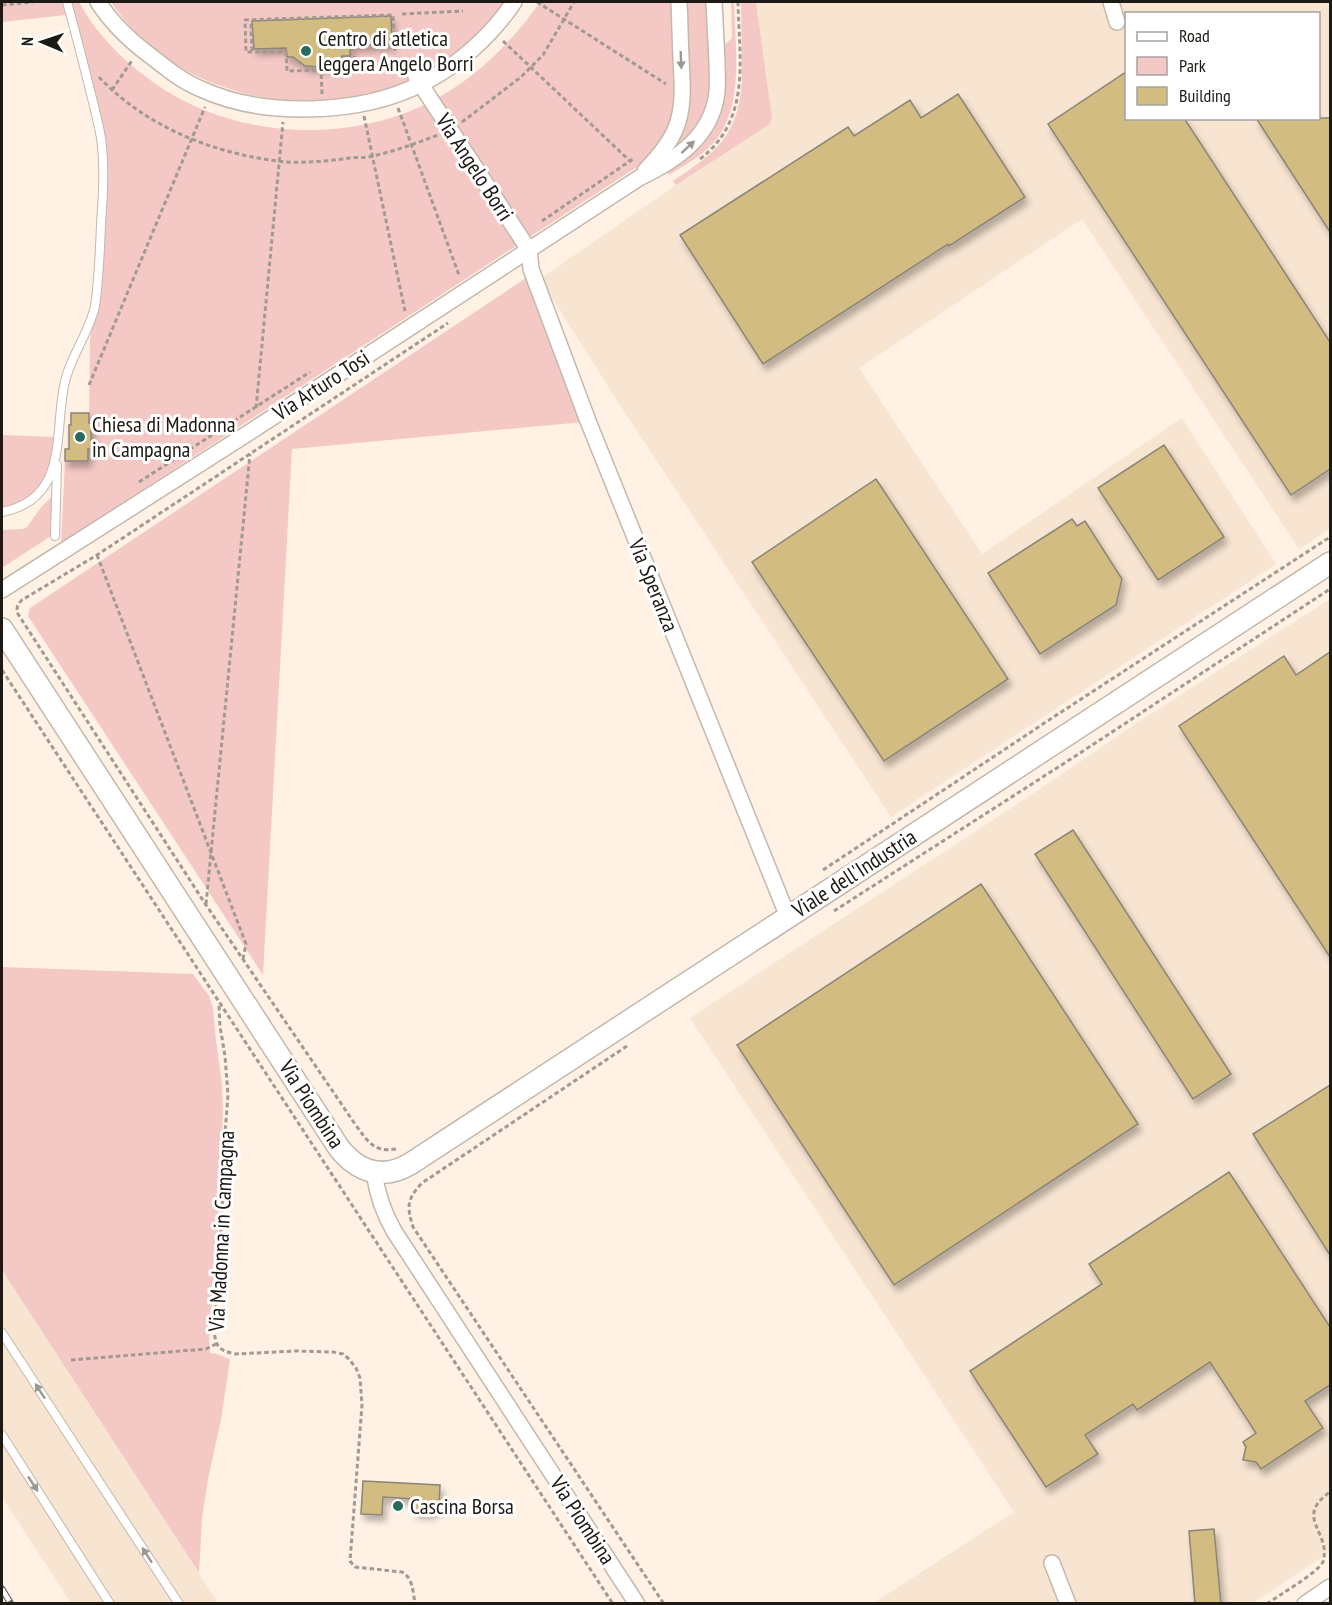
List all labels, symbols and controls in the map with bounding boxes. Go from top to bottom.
north arrow [12,12,72,72]
legend [1125,12,1320,120]
place label: Centro di atletica leggera Angelo Borri [318,24,474,77]
text: Road [1179,24,1210,47]
text: N [17,37,37,46]
marker: Centro di atletica leggera Angelo Borri [299,44,313,58]
one-way arrow [677,50,686,69]
text: Park [1179,54,1206,77]
text: Building [1179,84,1231,107]
street label: Via Angelo Borri [429,107,520,226]
one-way arrow [681,140,696,154]
street label: Via Arturo Tosi [267,343,374,427]
place label: Chiesa di Madonna in Campagna [92,410,235,463]
marker: Chiesa di Madonna in Campagna [73,430,87,444]
street label: Via Speranza [622,534,685,636]
street label: Viale dell'Industria [786,822,921,924]
street label: Via Piombina [273,1054,351,1153]
street label: Via Madonna in Campagna [202,1130,240,1333]
one-way arrow [34,1384,46,1400]
street label: Via Piombina [544,1470,622,1569]
one-way arrow [28,1476,39,1492]
place label: Cascina Borsa [410,1492,514,1520]
marker: Cascina Borsa [391,1499,405,1513]
one-way arrow [141,1547,153,1563]

